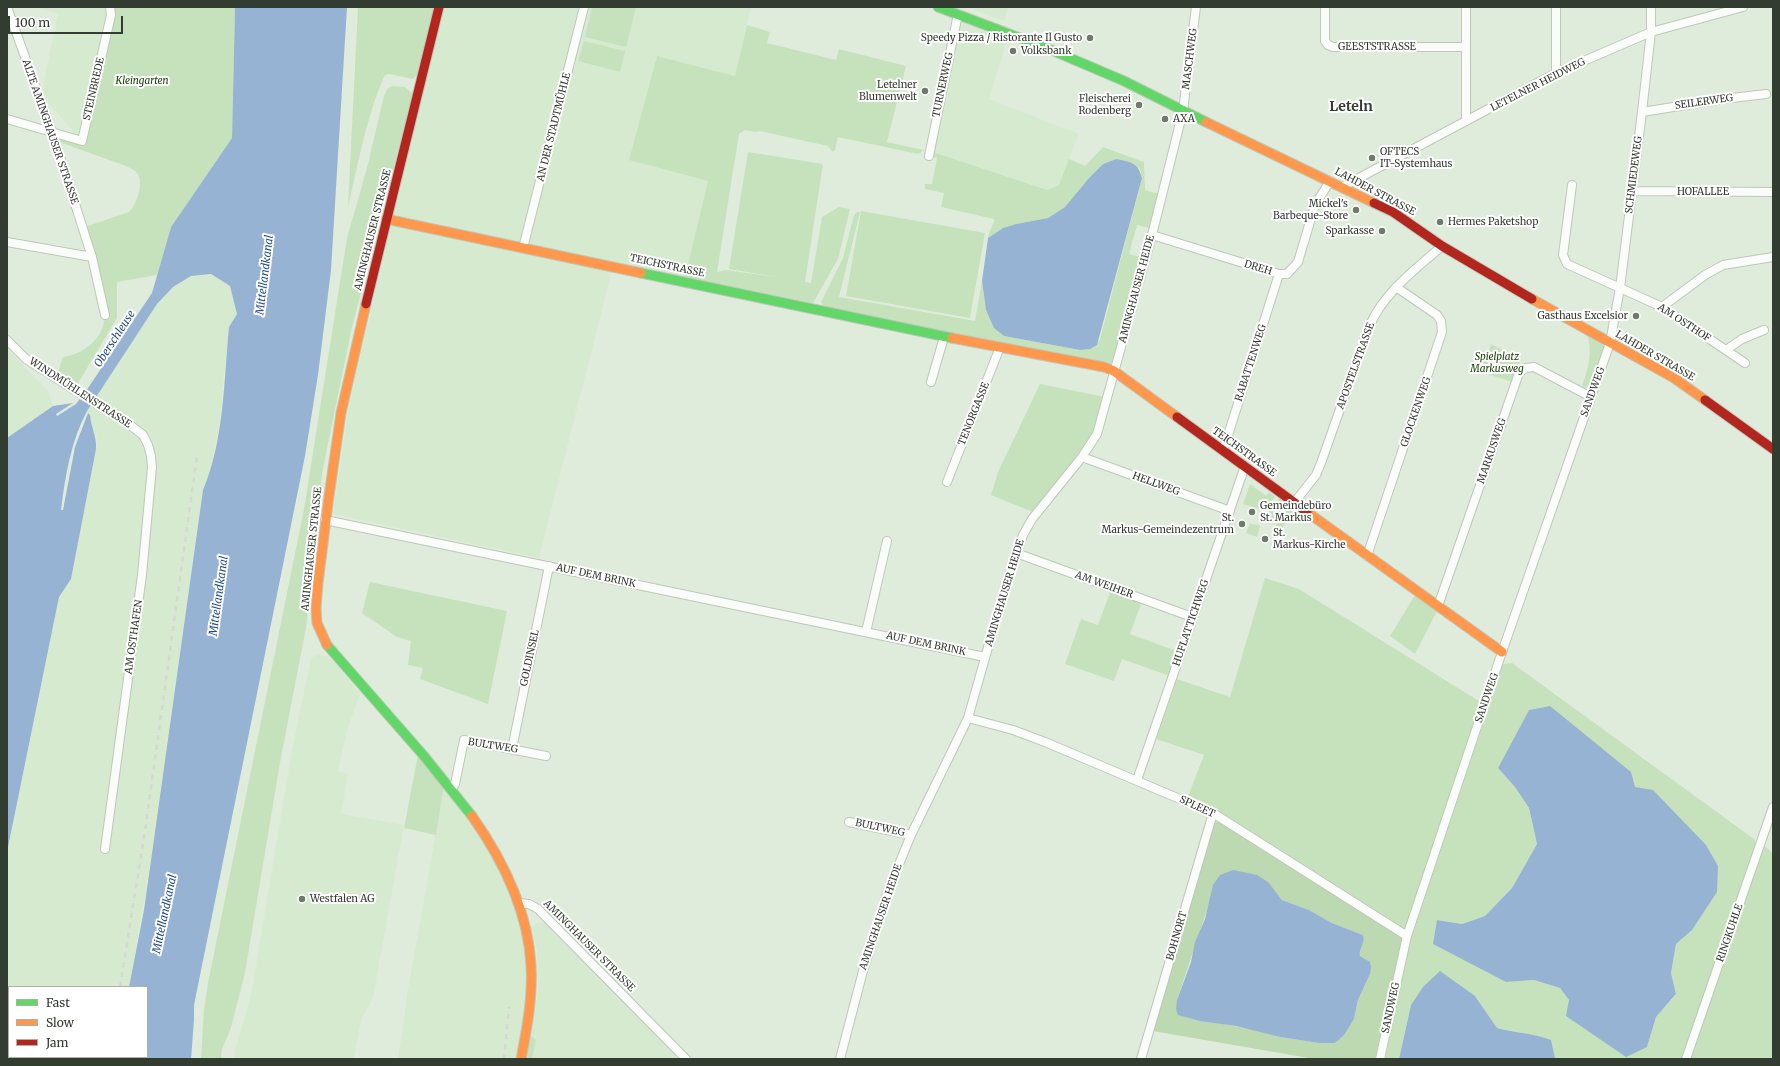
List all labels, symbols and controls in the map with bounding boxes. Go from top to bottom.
scale bar [10,8,125,34]
text: 100 m [15,15,50,30]
street label: MASCHWEG [1180,28,1200,90]
place label: Speedy Pizza / Ristorante Il Gusto [921,32,1082,44]
marker: Speedy Pizza / Ristorante Il Gusto [1085,33,1095,43]
street label: GEESTSTRASSE [1338,41,1416,53]
place label: Volksbank [1021,45,1071,57]
marker: Volksbank [1008,46,1018,56]
street label: TURNERWEG [930,51,956,119]
street label: STEINBREDE [81,56,107,122]
street label: LETELNER HEIDWEG [1489,56,1587,114]
street label: ALTE AMINGHAUSER STRASSE [19,58,81,206]
street label: AN DER STADTMÜHLE [535,71,573,183]
park label: Kleingarten [115,75,169,87]
place label: Letelner Blumenwelt [859,79,917,102]
marker: Letelner Blumenwelt [920,86,930,96]
street label: SEILERWEG [1674,92,1734,112]
place label: Fleischerei Rodenberg [1078,93,1131,116]
district label: Leteln [1329,99,1373,115]
marker: Fleischerei Rodenberg [1134,100,1144,110]
place label: AXA [1173,113,1195,125]
marker: AXA [1160,114,1170,124]
street label: SCHMIEDEWEG [1623,136,1645,214]
place label: OFTECS IT-Systemhaus [1380,146,1452,170]
marker: OFTECS IT-Systemhaus [1367,153,1377,163]
street label: LAHDER STRASSE [1333,166,1417,218]
street label: AMINGHAUSER STRASSE [352,168,394,292]
street label: HOFALLEE [1677,186,1729,198]
place label: Mickel's Barbeque-Store [1273,198,1348,222]
marker: Mickel's Barbeque-Store [1351,205,1361,215]
place label: Hermes Paketshop [1448,216,1538,228]
marker: Hermes Paketshop [1435,217,1445,227]
place label: Sparkasse [1326,225,1374,237]
marker: Sparkasse [1377,226,1387,236]
water label: Mittellandkanal [254,234,276,316]
street label: AMINGHAUSER HEIDE [1117,234,1157,344]
street label: TEICHSTRASSE [628,252,706,280]
street label: DREH [1243,258,1273,278]
street label: AM OSTHOF [1655,301,1713,345]
water label: Oberschleuse [92,308,138,370]
place label: Gasthaus Excelsior [1538,310,1628,322]
marker: Gasthaus Excelsior [1631,311,1641,321]
street label: APOSTELSTRASSE [1335,321,1377,411]
street label: RABATTENWEG [1233,323,1269,403]
street label: LAHDER STRASSE [1613,328,1697,384]
park label: Spielplatz Markusweg [1470,351,1524,374]
street label: WINDMÜHLENSTRASSE [27,355,133,431]
street label: SANDWEG [1578,366,1608,418]
street label: GLOCKENWEG [1398,375,1434,449]
street label: TENORGASSE [956,381,992,447]
street label: MARKUSWEG [1475,417,1509,485]
street label: TEICHSTRASSE [1210,425,1278,479]
street label: HELLWEG [1131,470,1181,498]
street label: AMINGHAUSER STRASSE [300,486,324,612]
place label: Gemeindebüro St. Markus [1260,500,1331,524]
marker: Gemeindebüro St. Markus [1247,507,1257,517]
place label: St. Markus-Gemeindezentrum [1102,512,1234,536]
marker: St. Markus-Gemeindezentrum [1237,519,1247,529]
place label: St. Markus-Kirche [1273,527,1346,550]
marker: St. Markus-Kirche [1260,534,1270,544]
street label: AMINGHAUSER HEIDE [983,538,1027,648]
water label: Mittellandkanal [207,555,231,637]
street label: AUF DEM BRINK [555,562,637,590]
street label: AM WEIHER [1073,569,1135,601]
street label: HUFLATTICHWEG [1171,578,1211,668]
street label: AM OSTHAFEN [123,599,145,675]
street label: GOLDINSEL [518,629,542,687]
street label: AUF DEM BRINK [885,630,967,658]
street label: SANDWEG [1473,671,1501,725]
street label: BULTWEG [467,736,519,756]
street label: SPLEET [1177,794,1217,820]
street label: BULTWEG [854,817,906,839]
street label: AMINGHAUSER HEIDE [857,862,905,972]
water label: Mittellandkanal [150,873,180,955]
place label: Westfalen AG [310,893,374,905]
marker: Westfalen AG [297,894,307,904]
street label: AMINGHAUSER STRASSE [541,898,637,994]
street label: RINGKUHLE [1714,902,1746,964]
street label: BOHNORT [1164,910,1190,962]
street label: SANDWEG [1380,981,1402,1035]
legend [8,986,148,1058]
text: Fast [46,995,70,1010]
text: Slow [46,1015,74,1030]
text: Jam [46,1035,68,1050]

